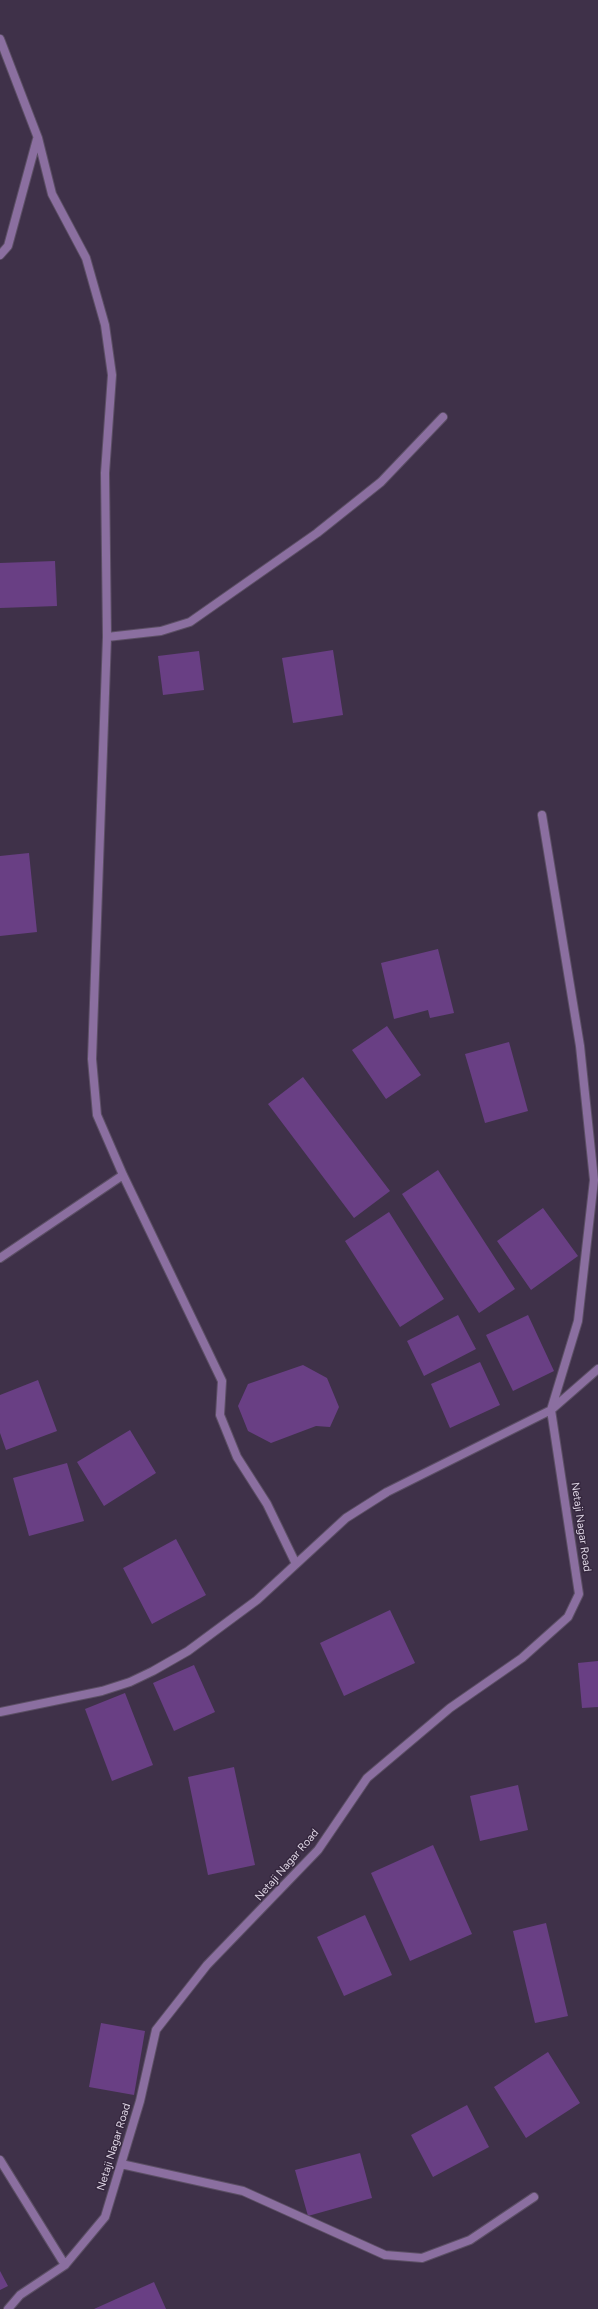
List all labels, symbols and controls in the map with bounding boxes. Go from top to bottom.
street label: Netaji Nagar Road [568,1481,594,1573]
street label: Netaji Nagar Road [252,1827,322,1903]
street label: Netaji Nagar Road [94,2102,134,2192]

